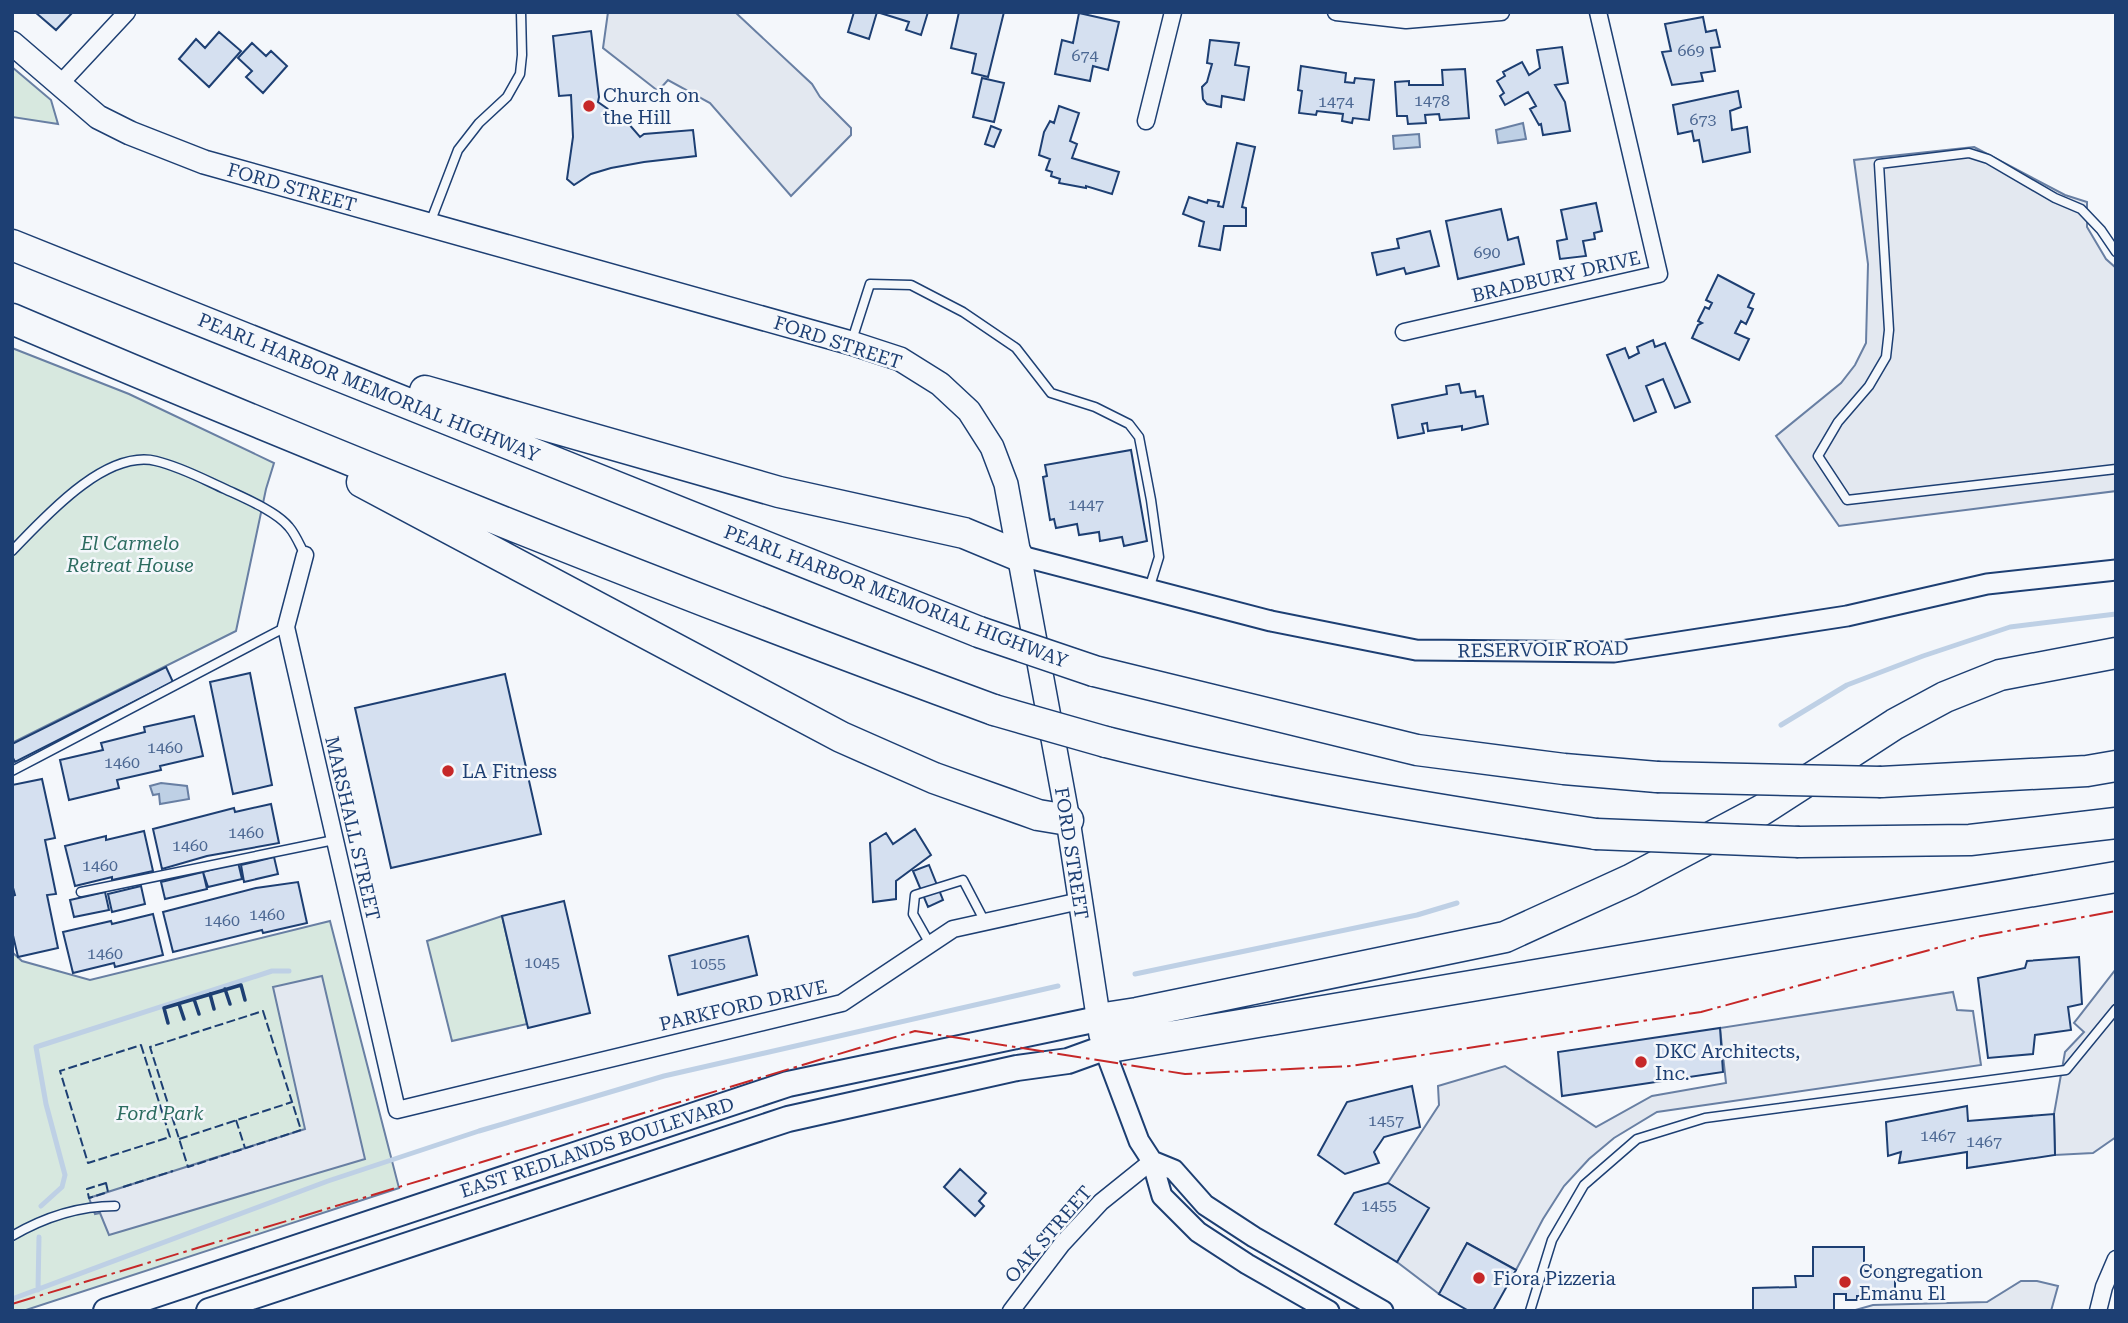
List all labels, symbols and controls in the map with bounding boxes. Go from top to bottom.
house number: 669 [1678,41,1704,60]
house number: 674 [1072,46,1098,65]
place label: Church on the Hill [603,84,700,129]
house number: 1478 [1414,91,1450,110]
house number: 1474 [1318,92,1354,111]
marker: Church on the Hill [581,98,597,114]
house number: 673 [1690,110,1716,129]
street label: FORD STREET [225,158,359,217]
house number: 690 [1474,243,1500,262]
street label: BRADBURY DRIVE [1469,246,1643,307]
street label: PEARL HARBOR MEMORIAL HIGHWAY [195,308,543,467]
street label: FORD STREET [771,311,905,374]
house number: 1447 [1068,495,1104,514]
street label: PEARL HARBOR MEMORIAL HIGHWAY [721,520,1071,673]
park label: El Carmelo Retreat House [66,532,194,577]
street label: RESERVOIR ROAD [1457,637,1629,662]
street label: MARSHALL STREET [320,734,385,922]
house number: 1460 [147,738,183,757]
house number: 1460 [104,753,140,772]
place label: LA Fitness [462,760,557,783]
marker: LA Fitness [440,763,456,779]
street label: FORD STREET [1050,785,1093,921]
house number: 1460 [228,823,264,842]
house number: 1460 [172,836,208,855]
house number: 1460 [82,856,118,875]
house number: 1460 [249,905,285,924]
house number: 1460 [204,911,240,930]
house number: 1460 [87,944,123,963]
house number: 1045 [524,953,560,972]
house number: 1055 [690,954,726,973]
street label: PARKFORD DRIVE [657,975,829,1036]
place label: DKC Architects, Inc. [1655,1040,1800,1085]
marker: DKC Architects, Inc. [1633,1054,1649,1070]
street label: EAST REDLANDS BOULEVARD [457,1092,737,1203]
park label: Ford Park [115,1102,204,1125]
house number: 1457 [1368,1111,1404,1130]
house number: 1467 [1920,1126,1956,1145]
house number: 1467 [1966,1132,2002,1151]
street label: OAK STREET [1000,1181,1097,1288]
house number: 1455 [1361,1196,1397,1215]
place label: Congregation Emanu El [1859,1260,1983,1305]
place label: Fiora Pizzeria [1493,1267,1616,1290]
marker: Fiora Pizzeria [1471,1270,1487,1286]
marker: Congregation Emanu El [1837,1274,1853,1290]

